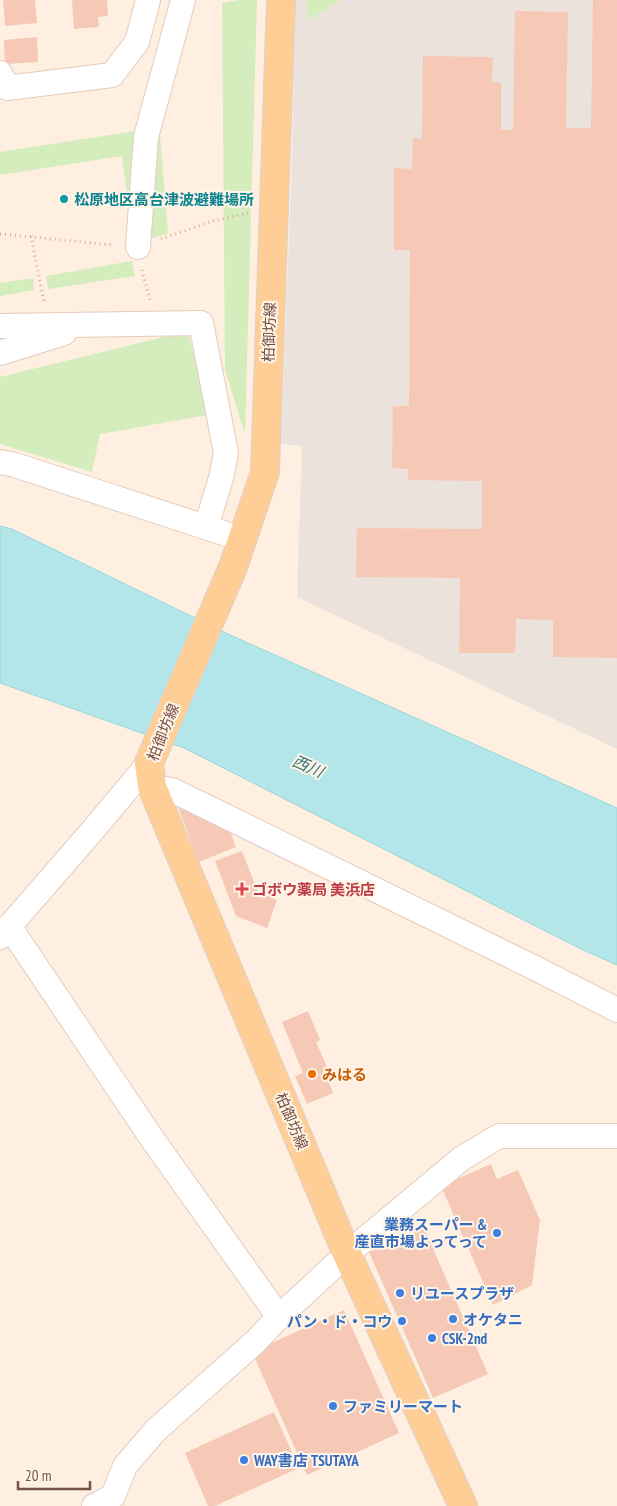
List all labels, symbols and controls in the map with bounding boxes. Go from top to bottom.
place label: 松原地区高台津波避難場所 [74,190,254,209]
marker: 松原地区高台津波避難場所 [58,193,70,205]
street label: 柏御坊線 [258,302,280,362]
street label: 柏御坊線 [143,701,183,763]
water label: 西川 [289,750,329,782]
place label: ゴボウ薬局 美浜店 [252,880,375,899]
marker: ゴボウ薬局 美浜店 [236,883,248,895]
place label: みはる [322,1065,367,1084]
marker: みはる [306,1068,318,1080]
street label: 柏御坊線 [272,1090,312,1152]
place label: 業務スーパー & 産直市場よってって [355,1215,487,1251]
marker: 業務スーパー & 産直市場よってって [491,1227,503,1239]
place label: リユースプラザ [410,1284,514,1303]
marker: リユースプラザ [394,1287,406,1299]
place label: オケタニ [463,1310,523,1329]
place label: パン・ド・コウ [287,1312,392,1331]
marker: オケタニ [447,1313,459,1325]
marker: パン・ド・コウ [396,1315,408,1327]
place label: CSK-2nd [442,1329,488,1348]
marker: CSK-2nd [426,1332,438,1344]
place label: ファミリーマート [343,1397,463,1416]
marker: ファミリーマート [327,1400,339,1412]
place label: WAY書店 TSUTAYA [253,1451,359,1470]
marker: WAY書店 TSUTAYA [238,1454,250,1466]
scale bar [18,1458,90,1490]
text: 20 m [25,1466,51,1485]

